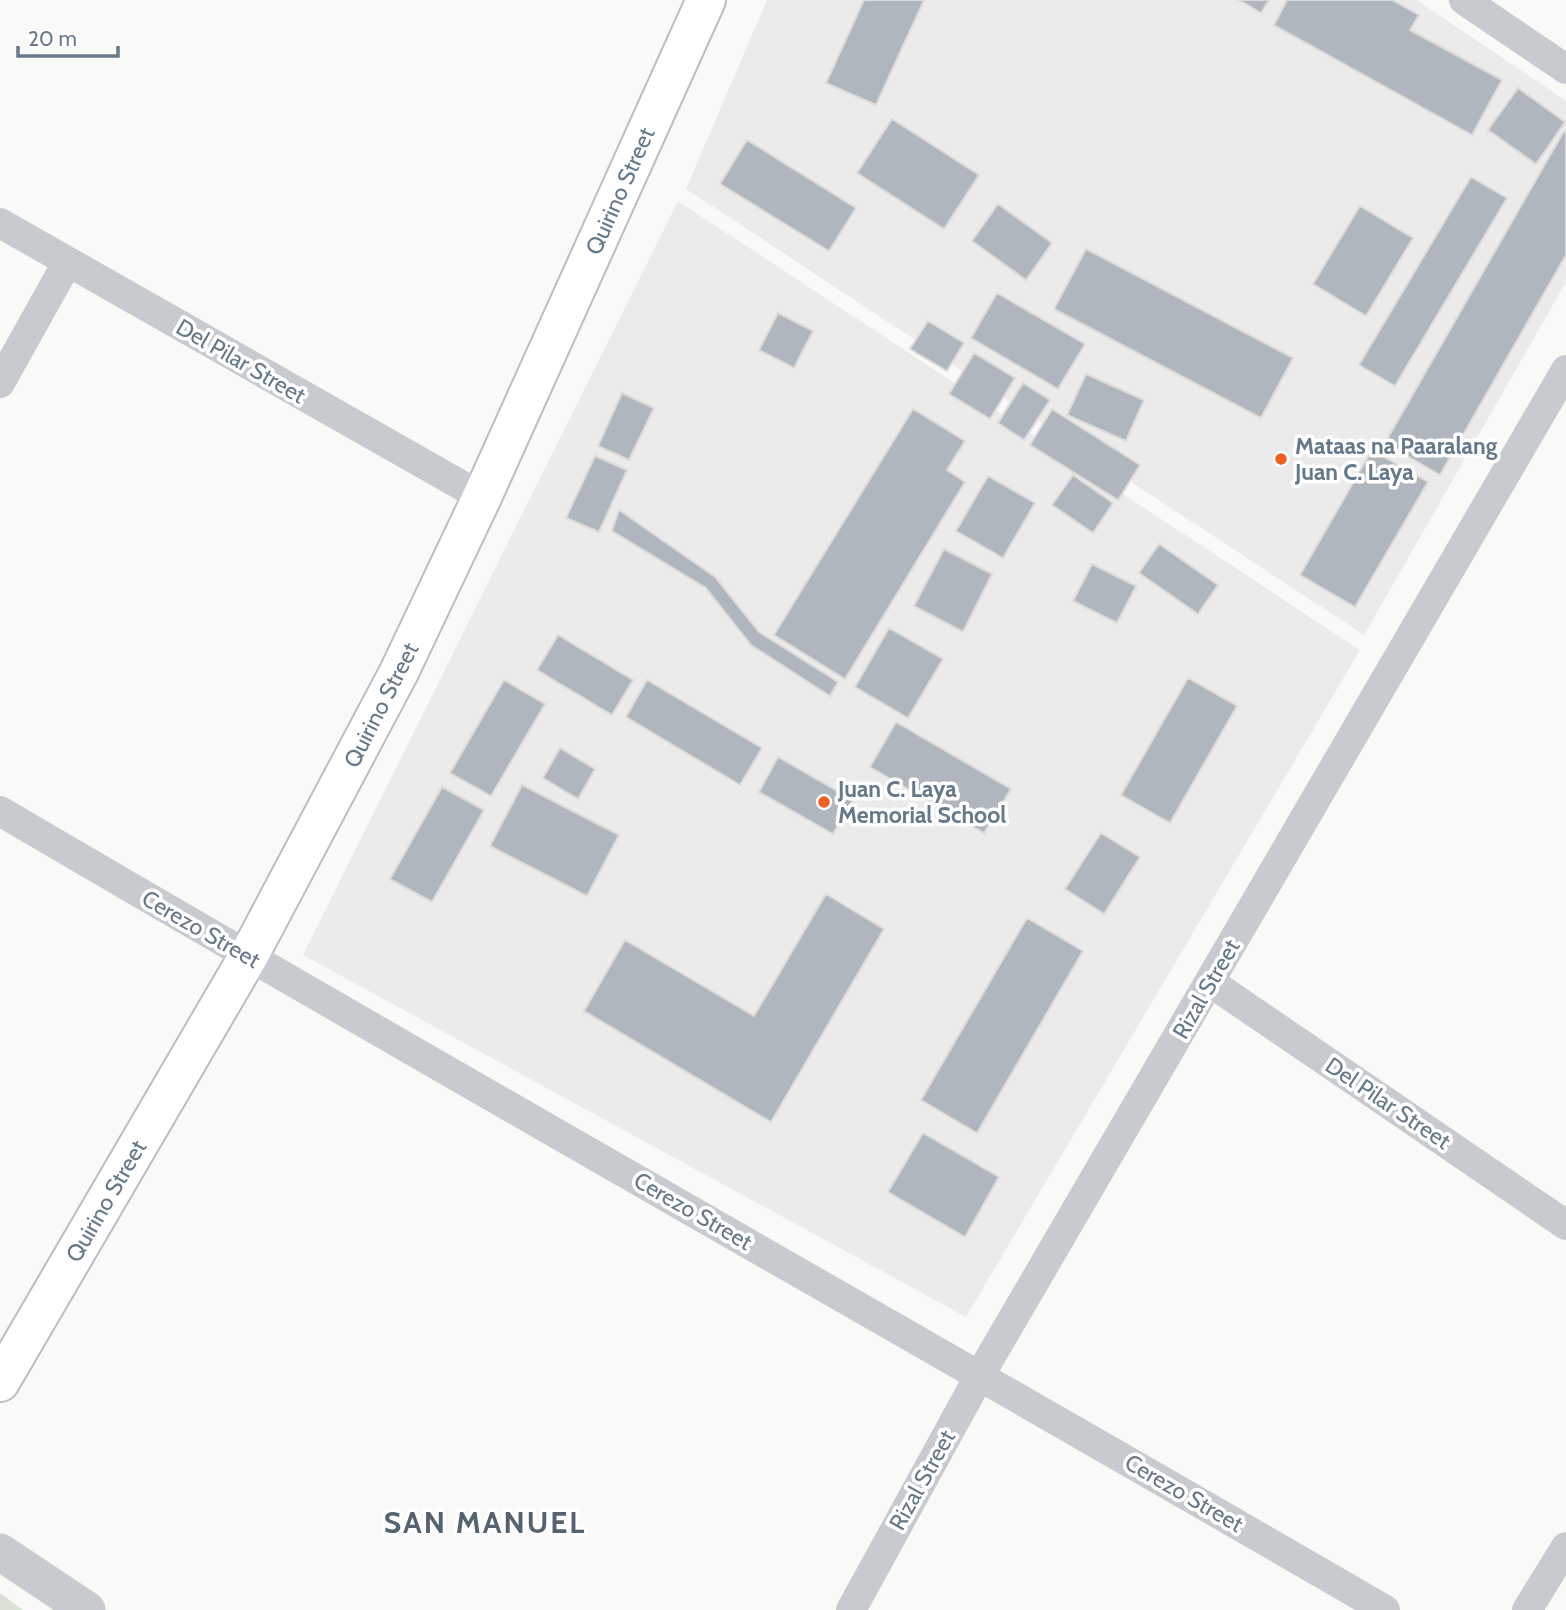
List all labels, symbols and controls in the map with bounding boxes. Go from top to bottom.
scale bar [18,14,117,58]
text: 20 m [28,26,77,51]
street label: Quirino Street [579,123,661,259]
street label: Del Pilar Street [171,313,311,409]
place label: Mataas na Paaralang Juan C. Laya [1294,432,1498,486]
marker: Mataas na Paaralang Juan C. Laya [1273,451,1289,467]
street label: Quirino Street [338,638,425,772]
place label: Juan C. Laya Memorial School [837,775,1006,829]
marker: Juan C. Laya Memorial School [816,794,832,810]
street label: Cerezo Street [137,884,265,974]
street label: Rizal Street [1166,934,1246,1044]
street label: Del Pilar Street [1320,1051,1456,1155]
street label: Quirino Street [60,1135,152,1267]
street label: Cerezo Street [629,1166,757,1256]
street label: Rizal Street [883,1425,961,1535]
street label: Cerezo Street [1120,1448,1248,1538]
district label: SAN MANUEL [384,1504,586,1541]

